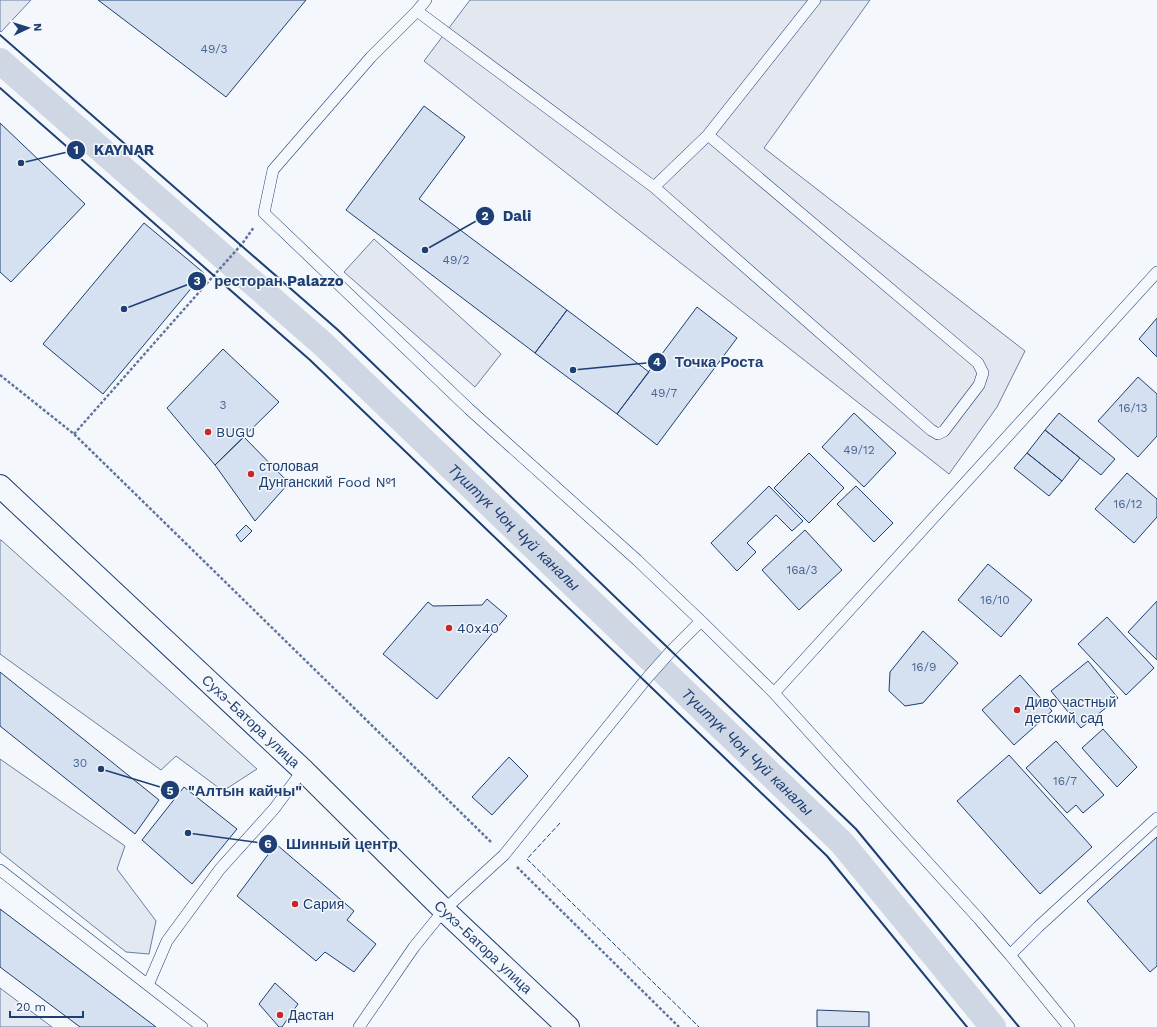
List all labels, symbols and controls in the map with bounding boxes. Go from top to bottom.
north arrow [8,8,48,48]
text: N [31,23,44,32]
house number: 49/3 [201,42,227,56]
callout: KAYNAR [66,137,162,164]
text: KAYNAR [94,141,155,159]
text: 1 [73,143,79,157]
callout: Dali [475,203,539,230]
text: Dali [503,207,531,225]
text: 2 [481,209,489,223]
house number: 49/2 [443,253,469,267]
callout: ресторан Palazzo [187,268,352,295]
text: ресторан Palazzo [214,272,344,290]
text: 3 [193,274,201,288]
callout: Точка Роста [647,348,771,375]
text: Точка Роста [675,353,764,371]
text: 4 [653,355,661,369]
house number: 49/7 [651,386,678,400]
house number: 3 [220,398,227,412]
house number: 16/13 [1119,401,1147,415]
place label: BUGU [216,424,255,440]
marker: BUGU [203,427,213,437]
house number: 49/12 [843,443,875,457]
place label: столовая Дунганский Food №1 [259,458,396,490]
water label: Түштүк Чоң Чүй каналы [444,460,583,595]
marker: столовая Дунганский Food №1 [246,469,256,479]
house number: 16/12 [1114,497,1142,511]
house number: 16а/3 [787,563,817,577]
house number: 16/10 [980,593,1010,607]
place label: 40x40 [457,620,499,636]
marker: 40x40 [444,623,454,633]
house number: 16/9 [912,660,936,674]
street label: Сухэ-Батора улица [199,672,303,771]
water label: Түштүк Чоң Чүй каналы [678,685,817,819]
place label: Диво частный детский сад [1025,694,1116,726]
marker: Диво частный детский сад [1012,705,1022,715]
house number: 30 [73,756,87,770]
house number: 16/7 [1053,774,1077,788]
callout: "Алтын кайчы" [160,777,310,804]
text: "Алтын кайчы" [188,782,302,800]
text: 5 [167,784,174,798]
callout: Шинный центр [258,830,406,857]
text: Шинный центр [286,835,398,853]
text: 6 [264,837,272,851]
place label: Сария [303,896,344,912]
street label: Сухэ-Батора улица [431,897,535,997]
marker: Сария [290,899,300,909]
scale bar [10,993,83,1019]
text: 20 m [16,1000,46,1014]
place label: Дастан [288,1007,334,1023]
marker: Дастан [275,1010,285,1020]

